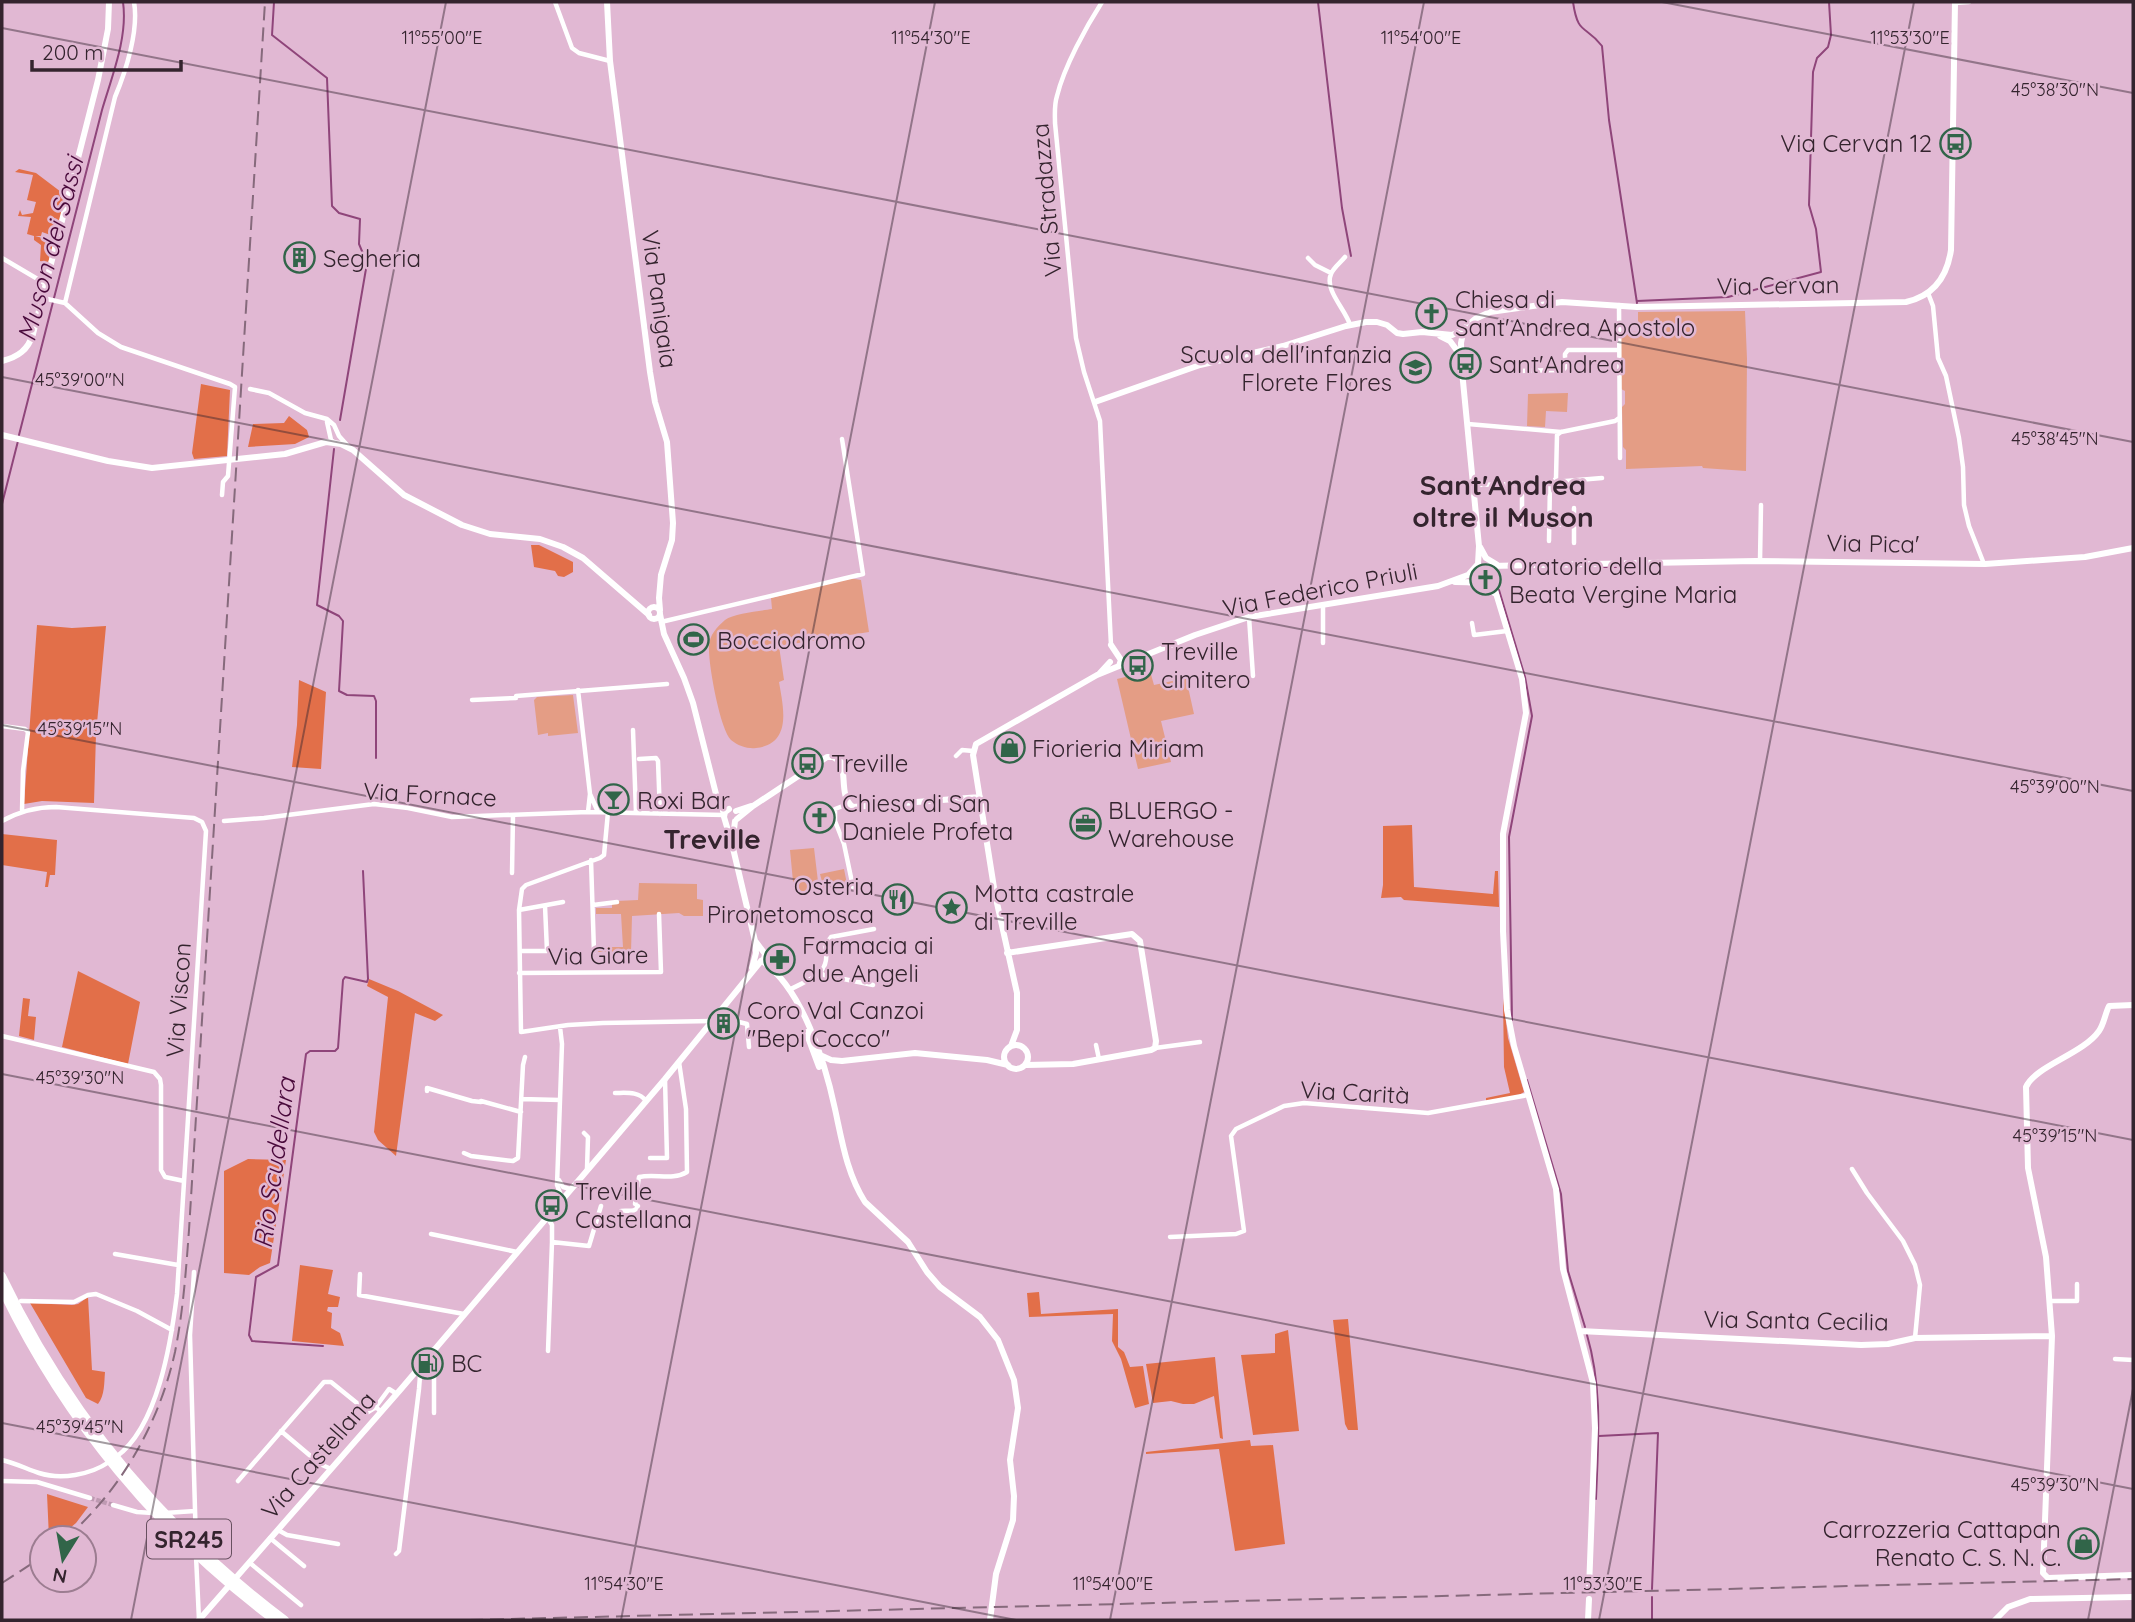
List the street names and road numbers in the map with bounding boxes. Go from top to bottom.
street label: Via Stradazza [1024,122,1068,278]
street label: Via Panigaia [635,228,685,370]
street label: Via Cervan [1716,269,1840,301]
street label: Via Pica' [1826,527,1920,559]
street label: Via Federico Priuli [1220,555,1420,623]
street label: Via Fornace [363,776,497,812]
street label: Via Giare [547,939,649,971]
street label: Via Viscon [159,941,197,1059]
street label: Via Carità [1300,1074,1410,1110]
street label: Via Santa Cecilia [1703,1303,1889,1337]
street label: Via Castellana [254,1385,382,1525]
road number: SR245 [147,1520,231,1558]

